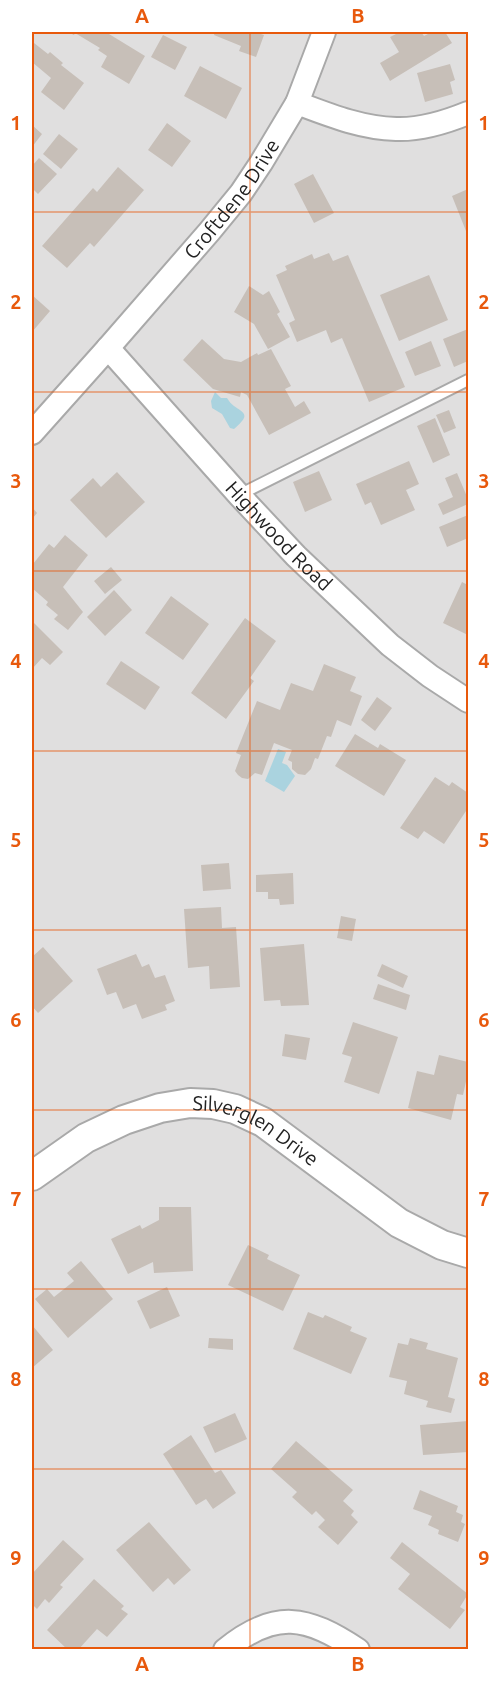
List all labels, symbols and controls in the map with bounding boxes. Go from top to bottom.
text: A [135,4,149,27]
text: B [351,4,365,27]
text: 1 [10,111,22,134]
text: 1 [478,111,490,134]
street label: Croftdene Drive [179,135,284,263]
text: 2 [10,290,22,313]
text: 2 [478,290,490,313]
text: 3 [10,469,22,492]
text: 3 [478,469,490,492]
street label: Highwood Road [221,476,337,595]
text: 4 [10,649,22,672]
text: 4 [478,649,490,672]
text: 5 [10,828,22,851]
text: 5 [478,828,490,851]
text: 6 [10,1008,22,1031]
text: 6 [478,1008,490,1031]
street label: Silverglen Drive [192,1091,323,1170]
text: 7 [10,1187,22,1210]
text: 7 [478,1187,490,1210]
text: 8 [10,1367,22,1390]
text: 8 [478,1367,490,1390]
text: 9 [10,1546,22,1569]
text: 9 [478,1546,490,1569]
text: A [135,1652,149,1675]
text: B [351,1652,365,1675]

